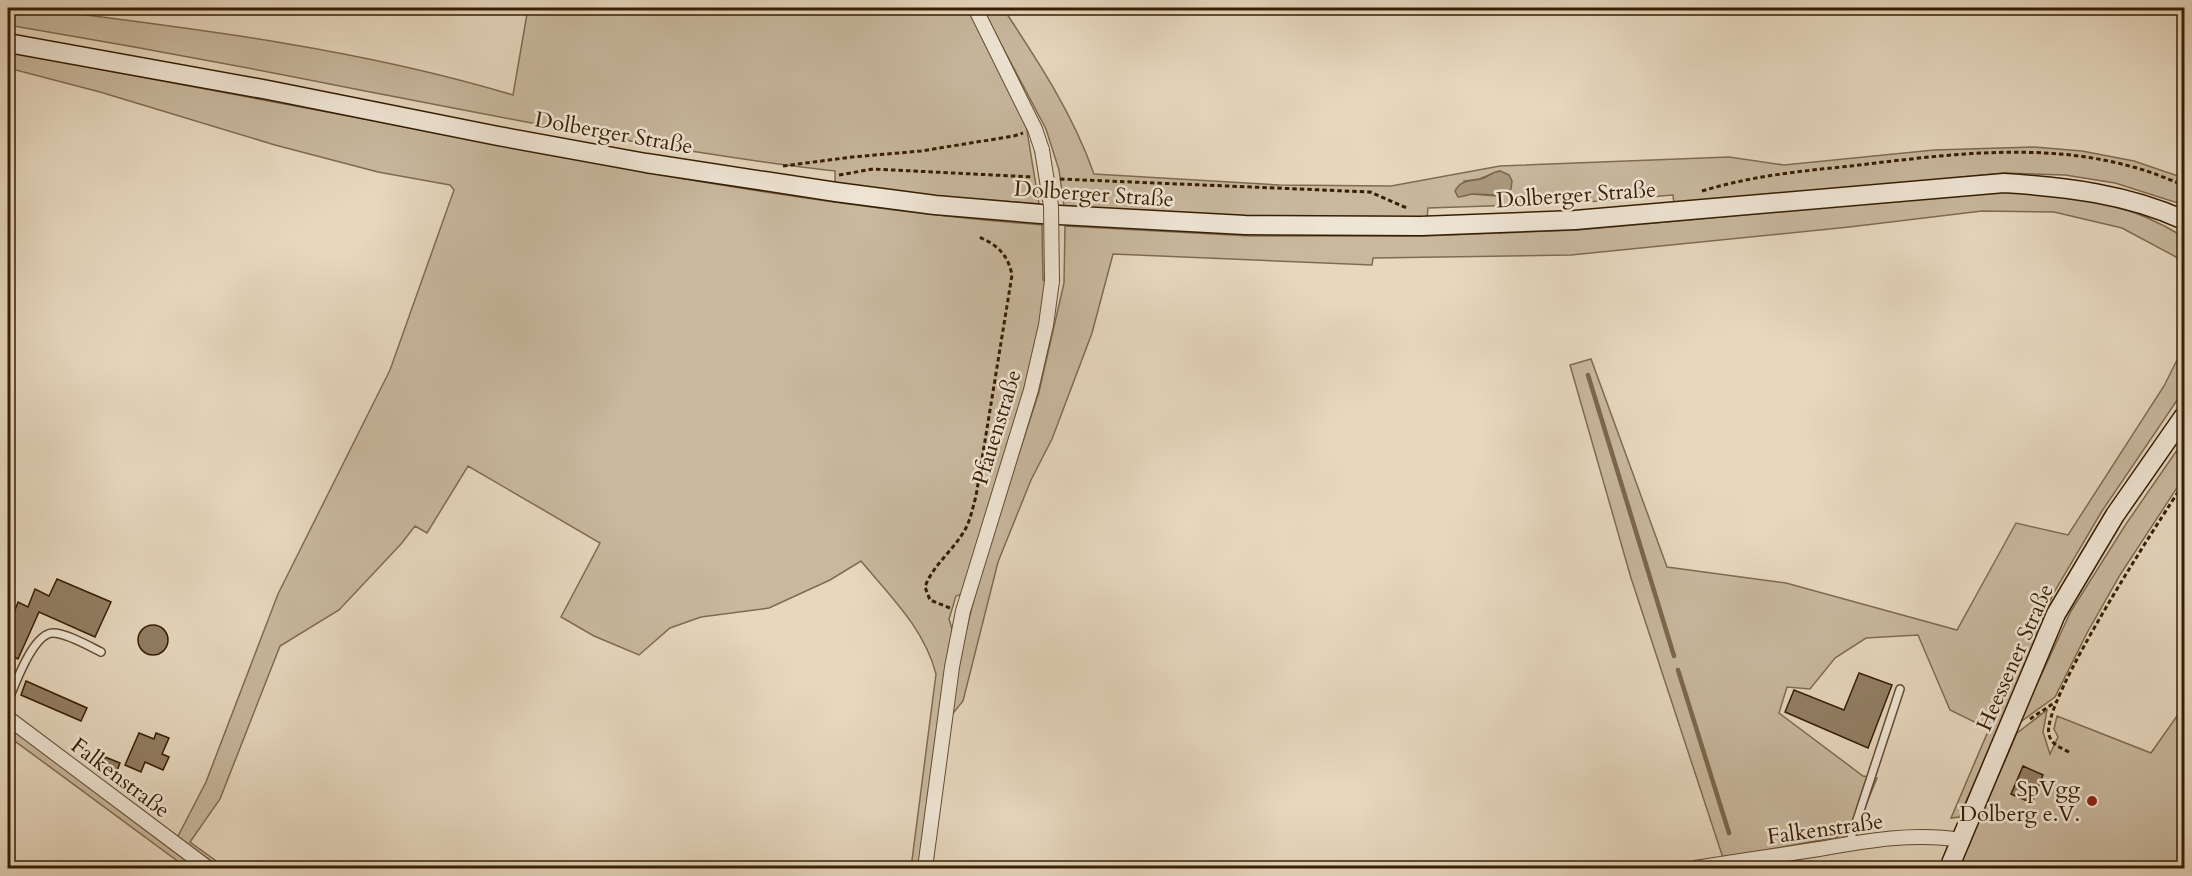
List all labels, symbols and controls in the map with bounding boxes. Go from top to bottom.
street label: Dolberger Straße [532,104,695,162]
street label: Dolberger Straße [1013,173,1175,215]
street label: Dolberger Straße [1495,174,1657,216]
street label: Pfauenstraße [965,366,1029,488]
street label: Heessener Straße [1969,579,2061,736]
street label: Falkenstraße [65,731,176,825]
place label: SpVgg Dolberg e.V. [1959,774,2081,829]
marker: SpVgg Dolberg e.V. [2085,794,2099,808]
street label: Falkenstraße [1765,806,1885,852]

